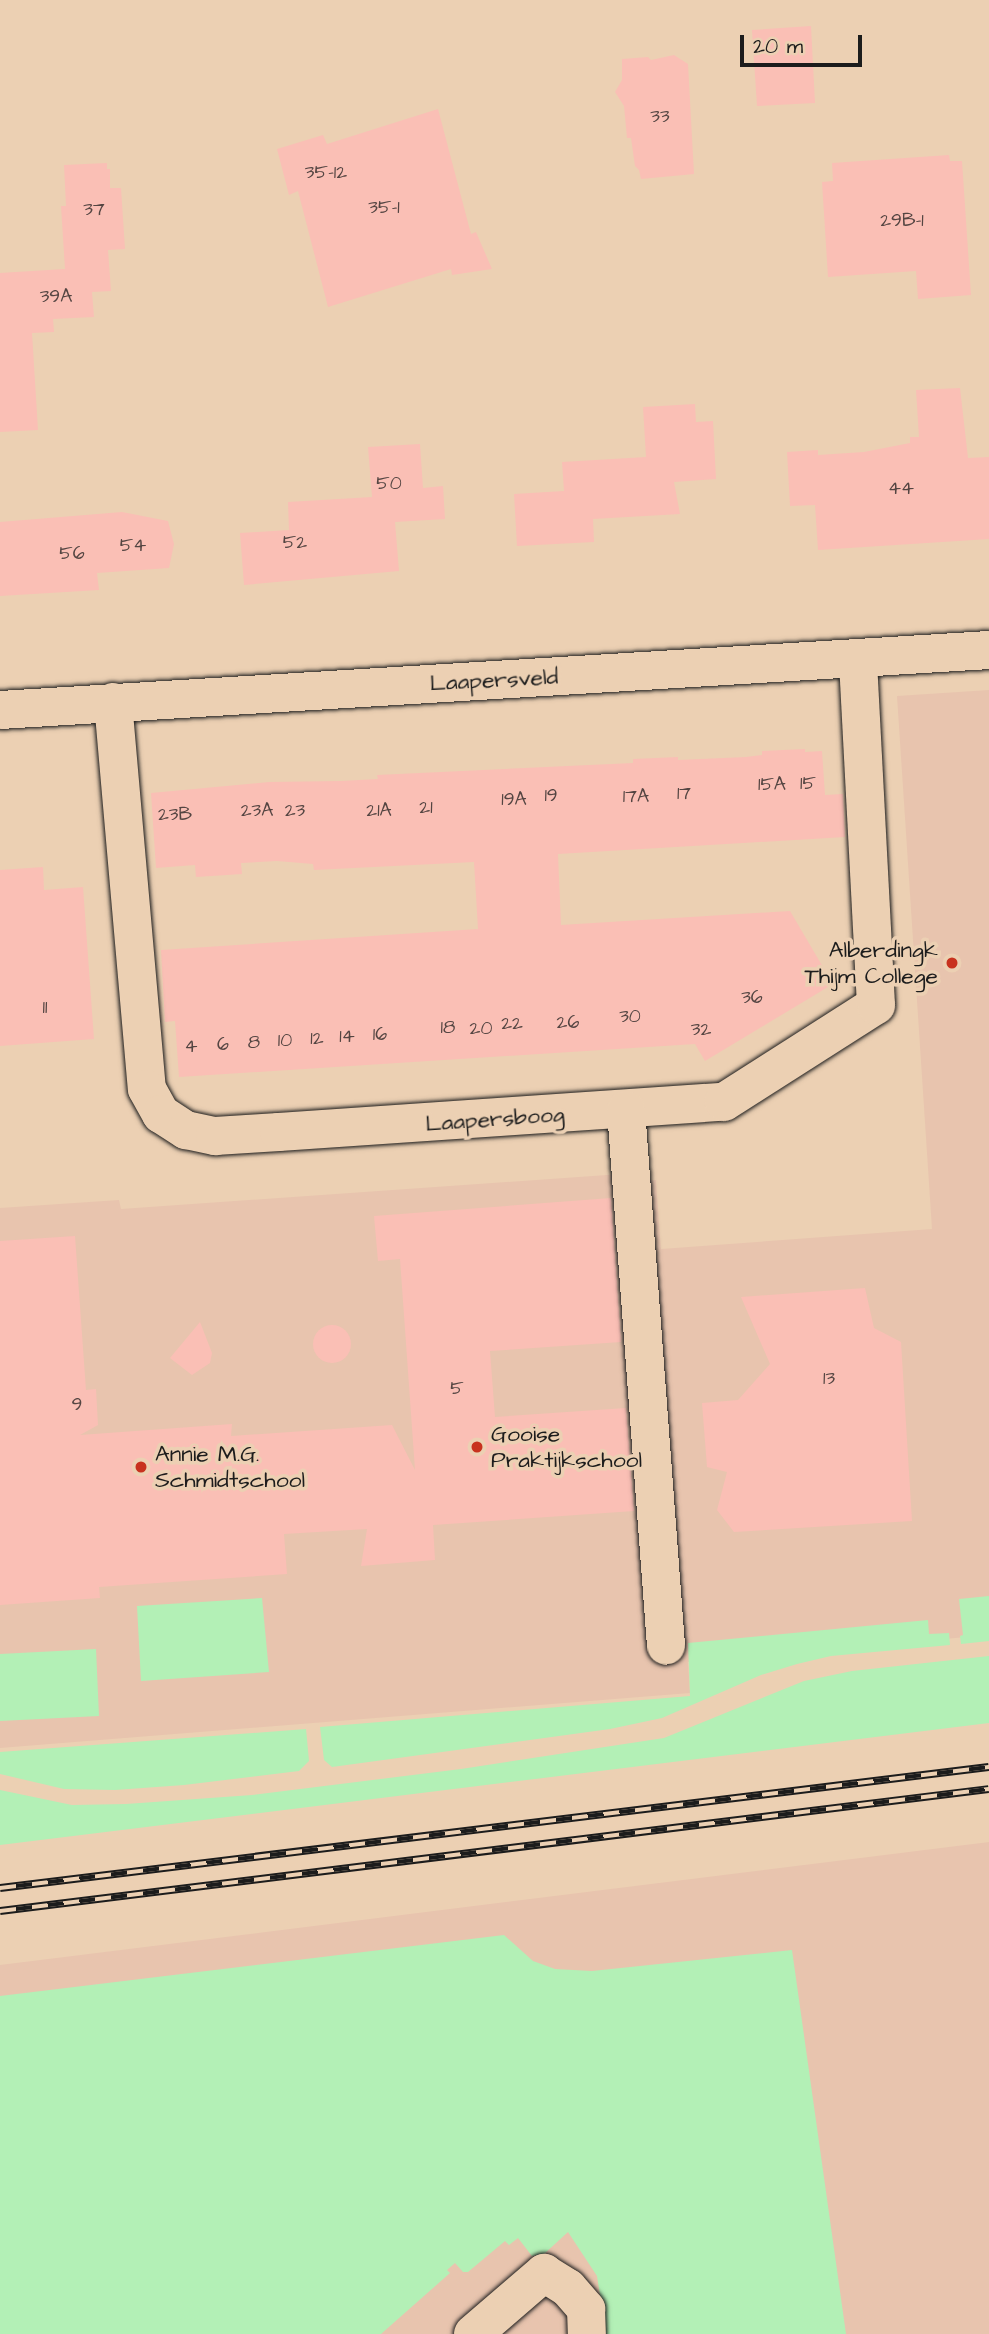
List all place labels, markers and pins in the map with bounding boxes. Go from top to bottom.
place label: Alberdingk Thijm College [804,936,938,990]
marker: Alberdingk Thijm College [944,955,960,971]
place label: Gooise Praktijkschool [491,1420,642,1474]
marker: Gooise Praktijkschool [469,1439,485,1455]
place label: Annie M.G. Schmidtschool [155,1440,305,1494]
marker: Annie M.G. Schmidtschool [133,1459,149,1475]

